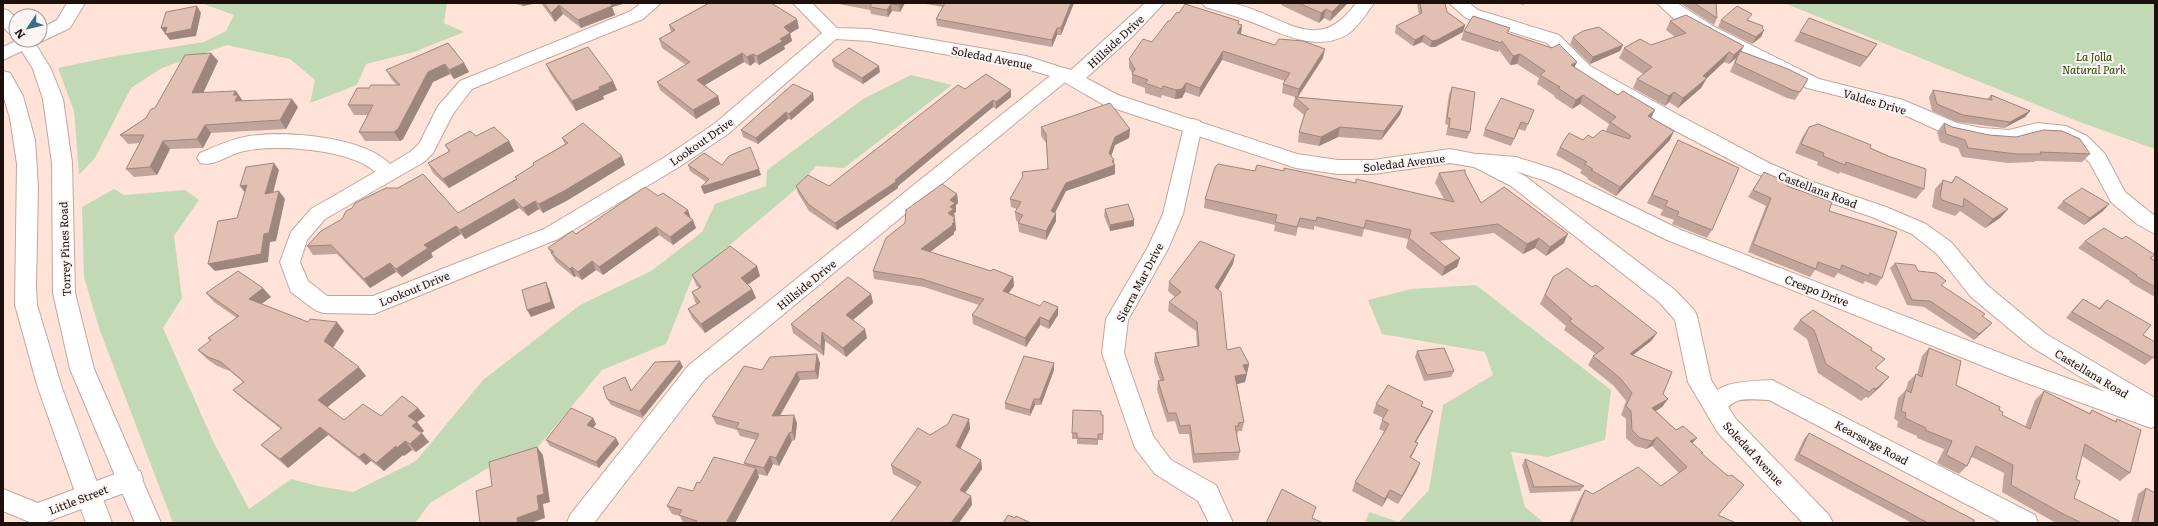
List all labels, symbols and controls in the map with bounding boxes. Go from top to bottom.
north arrow [8,8,48,48]
street label: Hillside Drive [1083,10,1147,72]
text: N [10,26,28,43]
street label: Soledad Avenue [950,41,1034,73]
park label: La Jolla Natural Park [2062,48,2126,77]
street label: Valdes Drive [1842,84,1909,118]
street label: Lookout Drive [666,113,737,169]
street label: Soledad Avenue [1362,149,1446,175]
street label: Castellana Road [1776,167,1860,212]
street label: Torrey Pines Road [54,201,74,297]
street label: Sierra Mar Drive [1111,239,1167,324]
street label: Hillside Drive [773,255,839,313]
street label: Lookout Drive [376,266,452,309]
street label: Crespo Drive [1783,270,1852,310]
street label: Castellana Road [2052,345,2132,401]
street label: Kearsarge Road [1832,416,1912,468]
street label: Soledad Avenue [1720,417,1788,489]
street label: Little Street [46,480,110,518]

